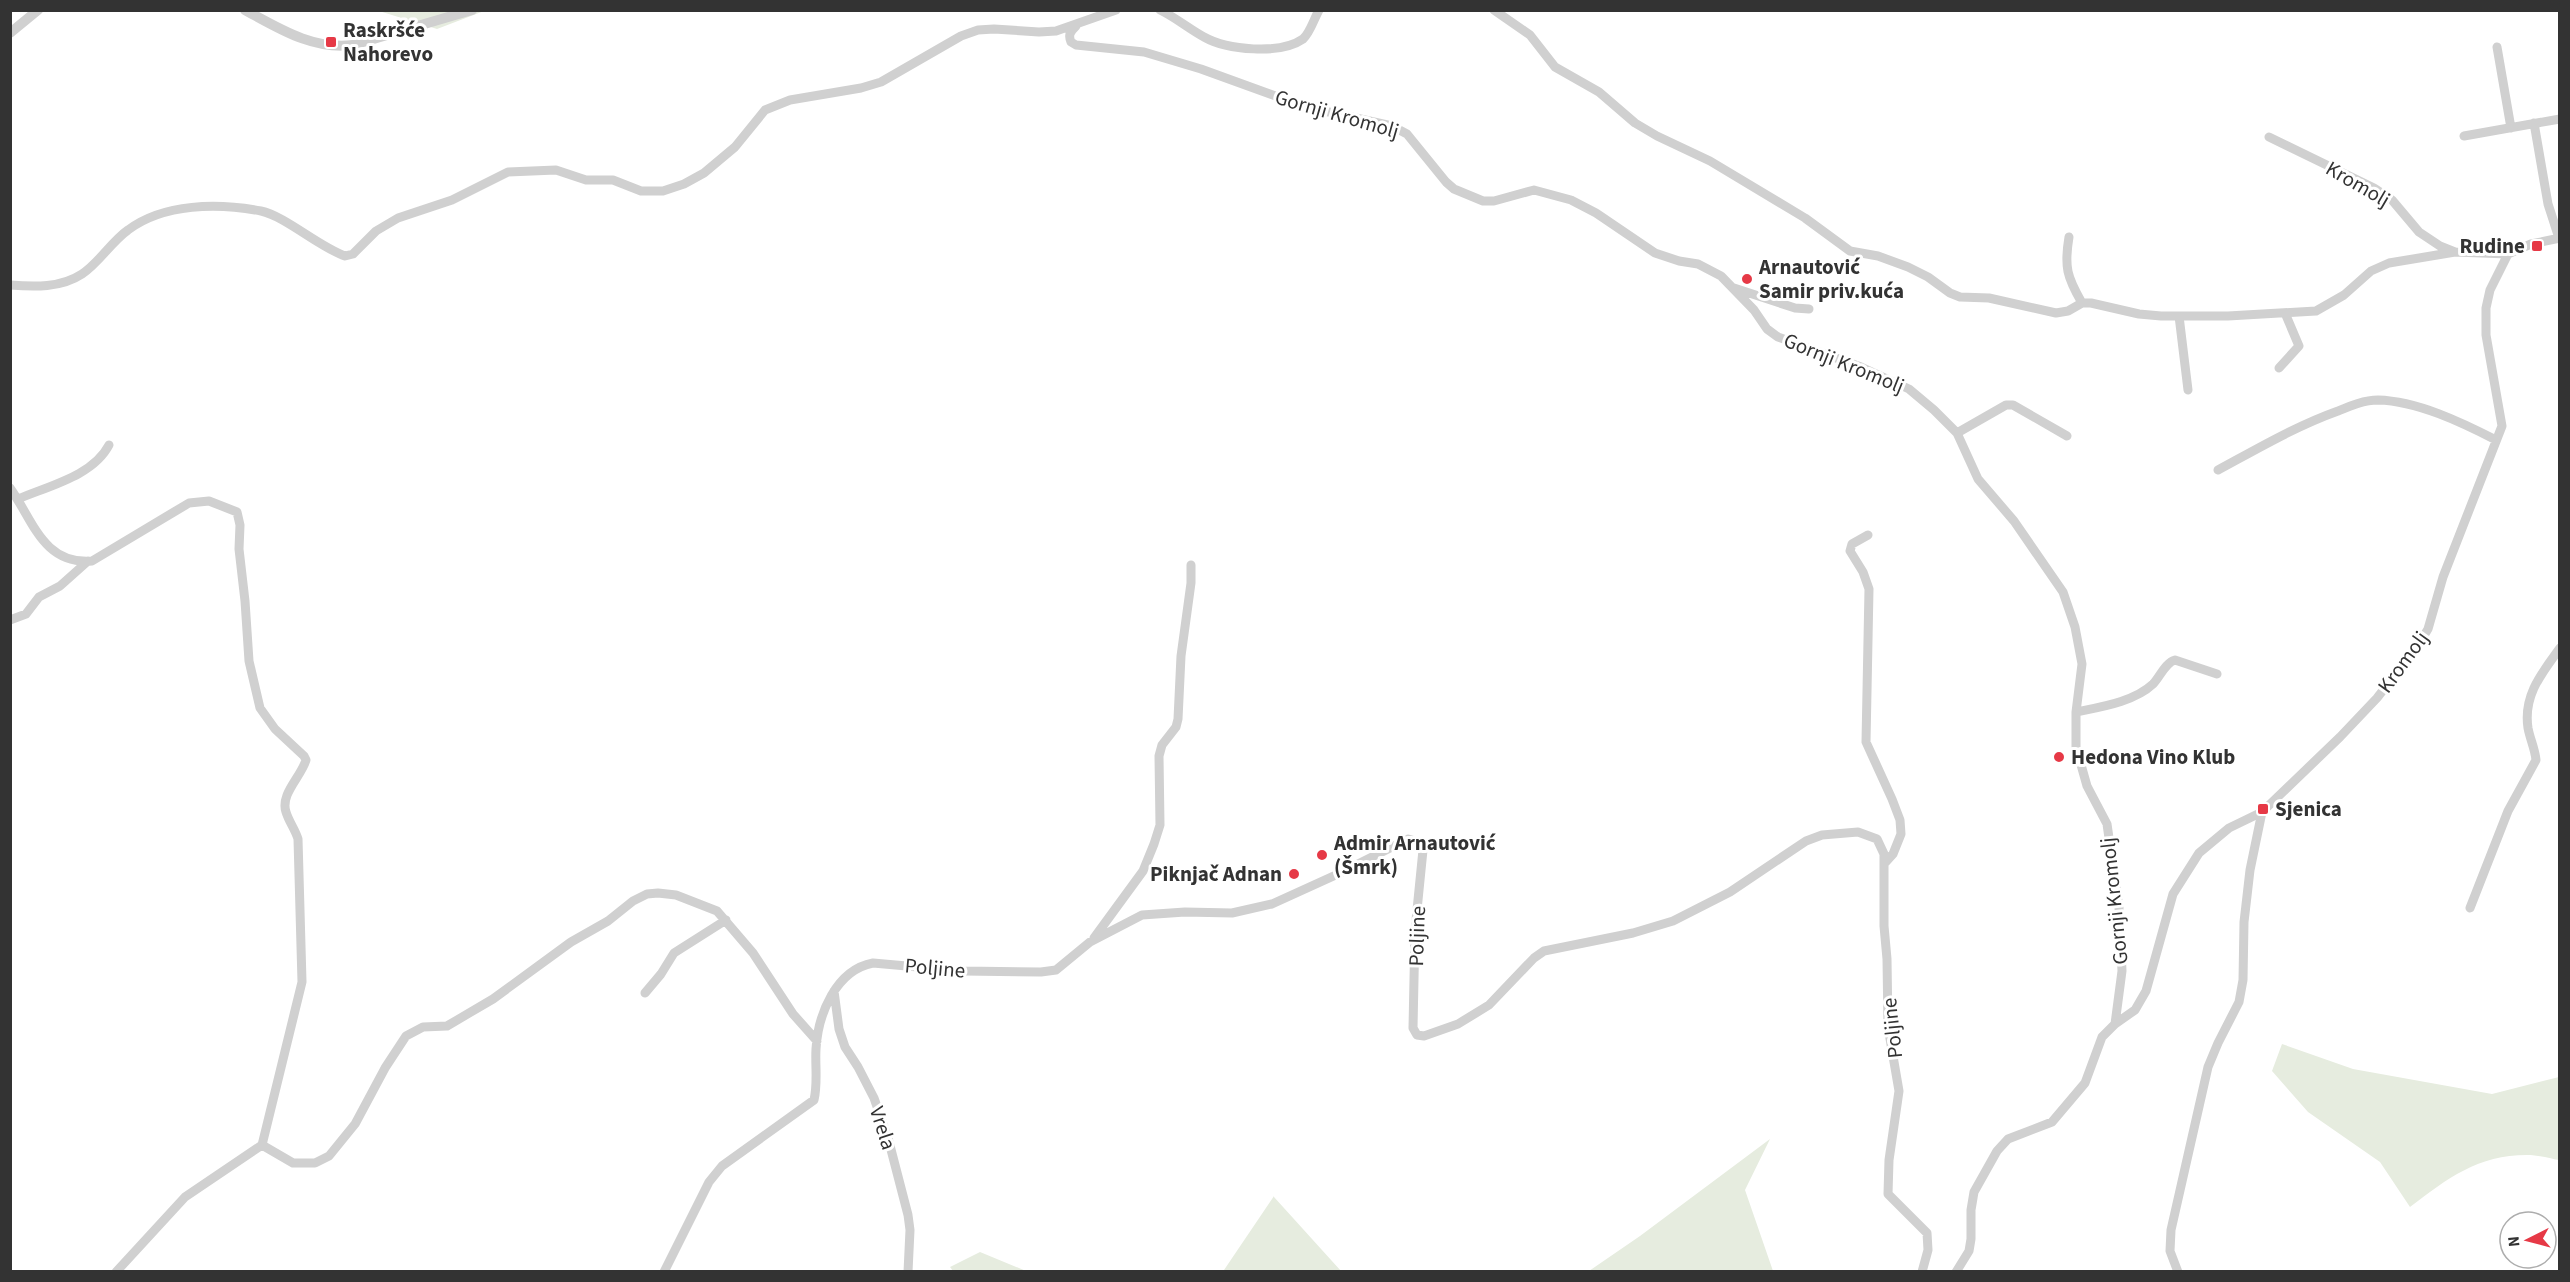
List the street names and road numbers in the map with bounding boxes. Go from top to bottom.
street label: Gornji Kromolj [1271,82,1403,146]
street label: Kromolj [2320,153,2396,215]
street label: Gornji Kromolj [1779,325,1909,401]
street label: Kromolj [2370,625,2436,699]
street label: Gornji Kromolj [2092,836,2136,966]
street label: Poljine [1401,905,1433,967]
street label: Poljine [904,950,966,986]
street label: Poljine [1874,996,1910,1060]
street label: Vrela [862,1103,904,1153]

